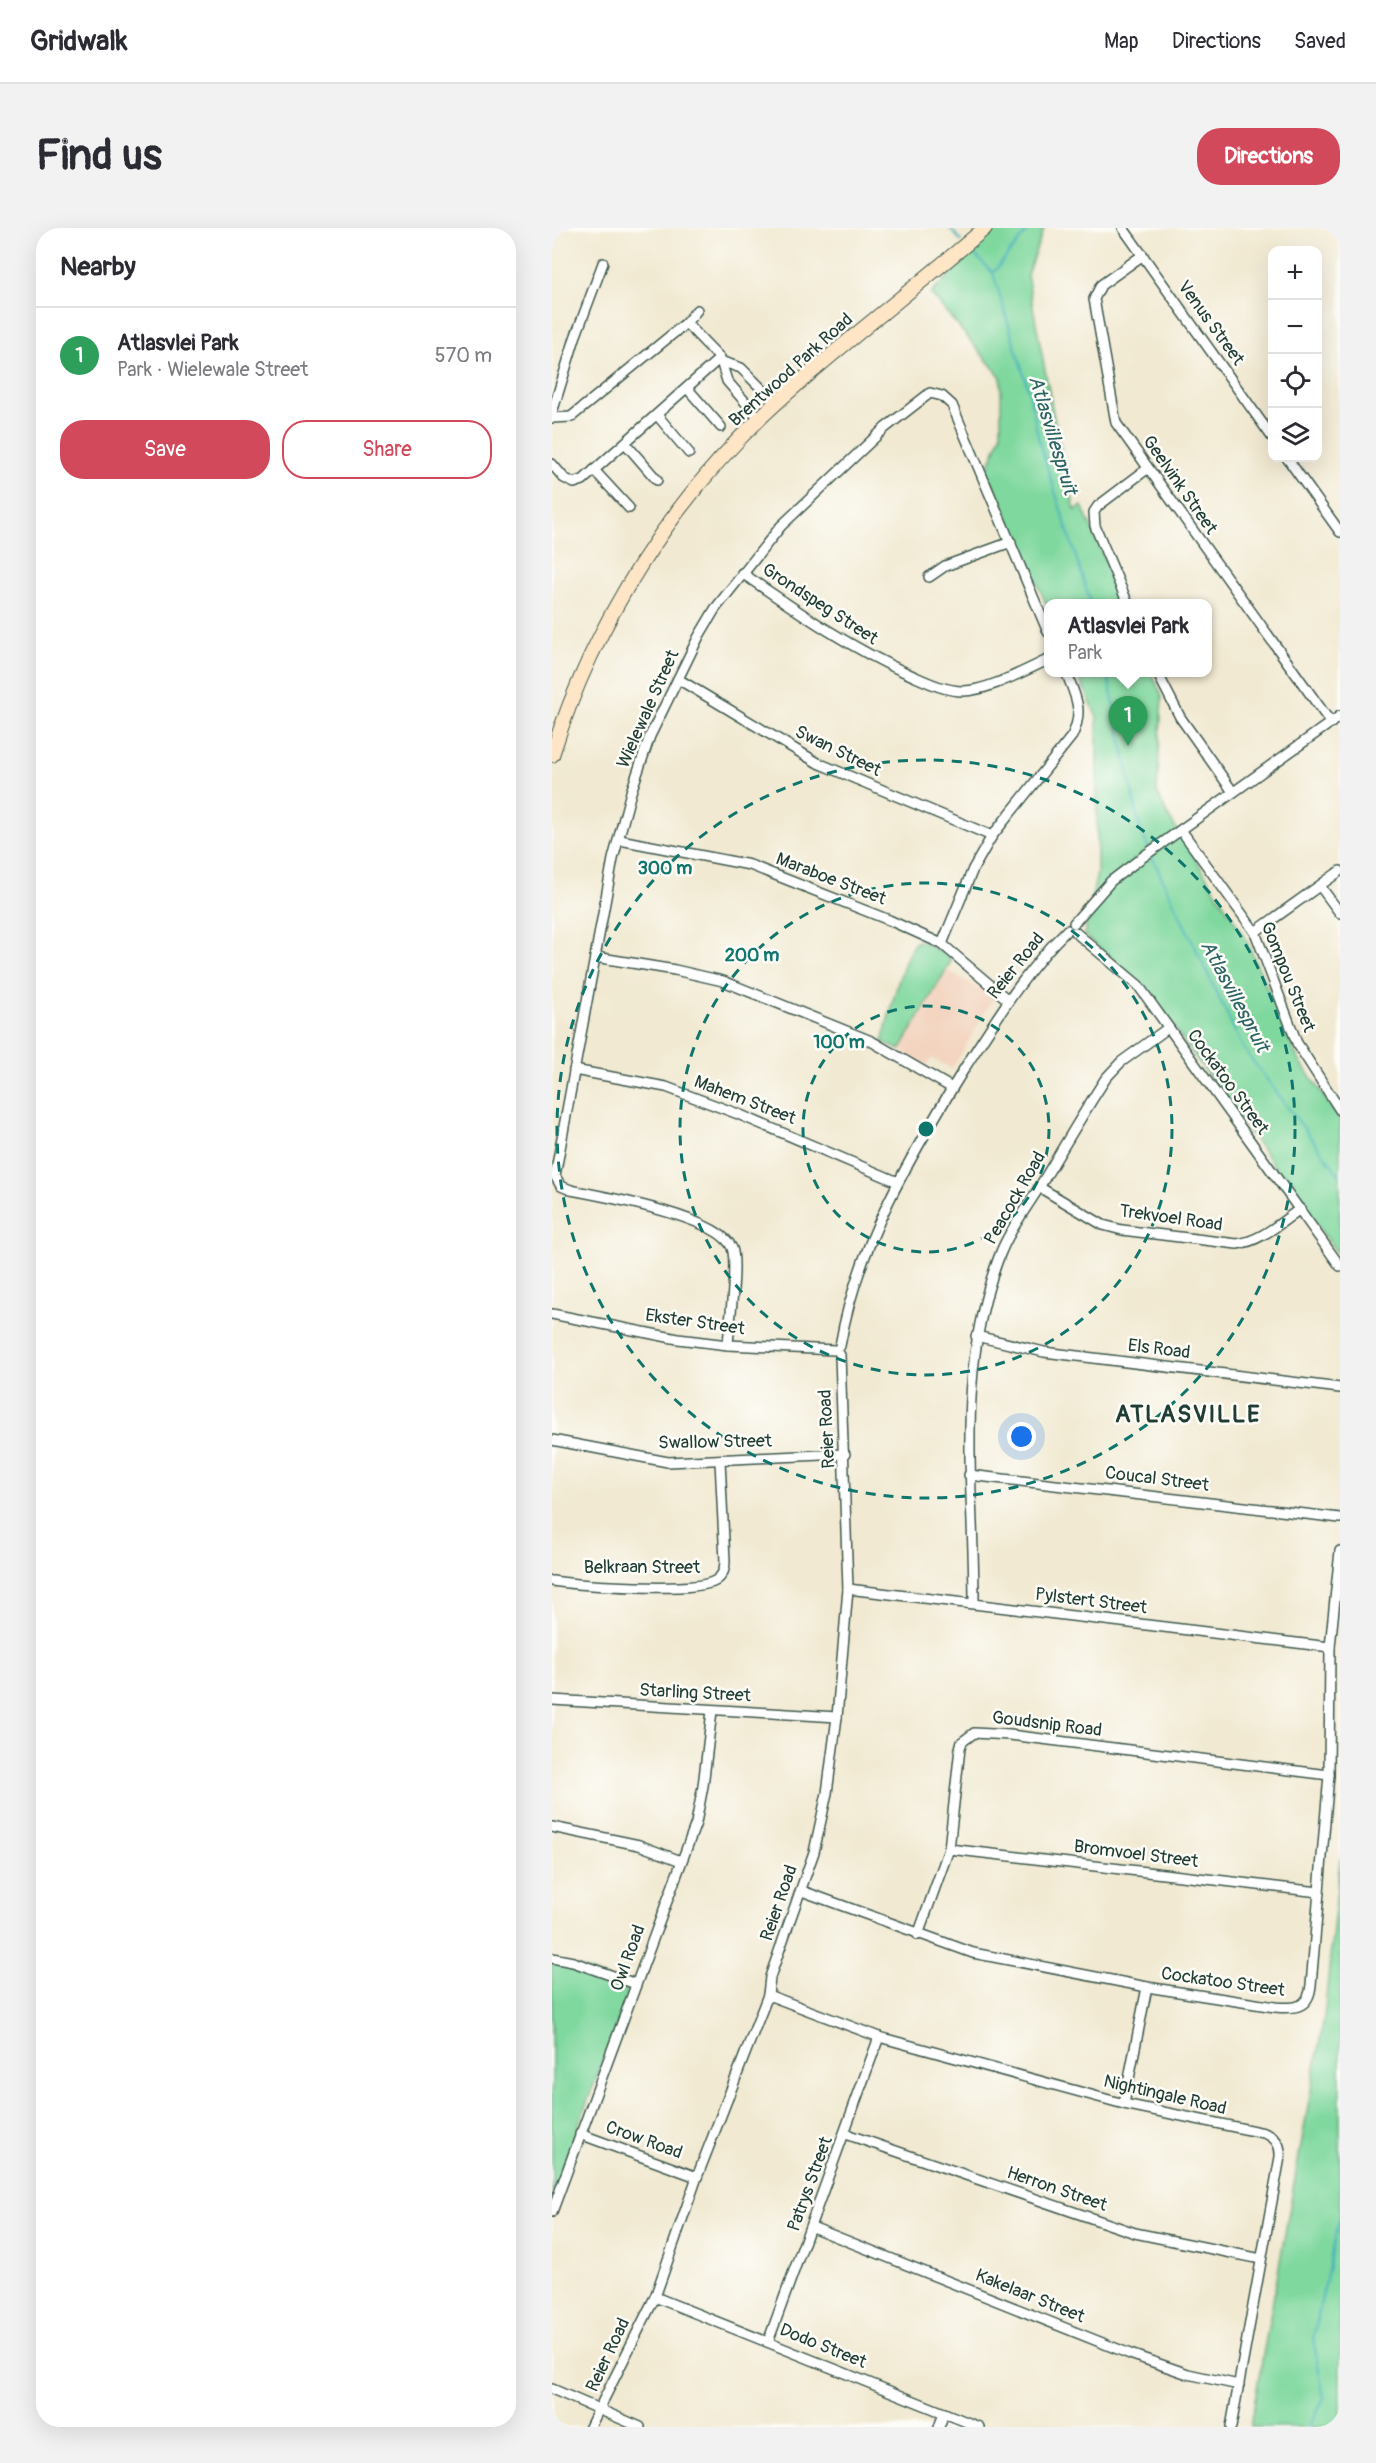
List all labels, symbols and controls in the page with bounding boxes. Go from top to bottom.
text: Gridwalk [30,24,128,59]
text: Map [1104,28,1139,55]
text: Directions [1172,28,1261,55]
text: Saved [1294,28,1346,55]
button: Directions [1197,128,1340,185]
text: Find us [36,130,162,182]
map controls [1268,246,1322,462]
button: + [1268,246,1322,300]
text: Nearby [60,251,136,283]
street label: Venus Street [1173,276,1250,371]
button: − [1268,300,1322,354]
street label: Brentwood Park Road [724,308,858,432]
text: Atlasvlei Park [117,329,239,357]
text: 1 [76,343,83,368]
text: 570 m [435,343,492,368]
button: locate [1268,354,1322,408]
text: Park · Wielewale Street [117,357,308,382]
water label: Atlasvillespruit [1023,372,1084,499]
button: layers [1268,408,1322,462]
button: Save [60,420,270,479]
button: Share [282,420,492,479]
street label: Geelvink Street [1137,431,1223,540]
street label: Grondspeg Street [758,558,883,650]
popup [1044,599,1212,677]
text: Atlasvlei Park [1067,612,1189,640]
text: Park [1067,640,1102,665]
street label: Wielewale Street [612,646,685,772]
pin: 1 [1108,696,1148,746]
street label: Swan Street [791,720,886,782]
street label: Maraboe Street [773,847,890,911]
text: 300 m [638,857,692,880]
street label: Gompou Street [1255,918,1321,1036]
street label: Reier Road [982,928,1050,1004]
water label: Atlasvillespruit [1195,936,1276,1058]
text: 200 m [725,944,779,967]
street label: Cockatoo Street [1182,1025,1274,1140]
text: 100 m [813,1031,865,1054]
street label: Mahem Street [691,1070,800,1130]
centre of rings [916,1119,936,1139]
street label: Peacock Road [979,1147,1051,1249]
street label: Trekvoel Road [1118,1199,1224,1237]
street label: Ekster Street [644,1304,747,1340]
street label: Els Road [1126,1334,1192,1364]
street label: Reier Road [813,1389,841,1469]
district label: ATLASVILLE [1115,1400,1261,1429]
your location [1007,1422,1036,1451]
street label: Swallow Street [658,1429,773,1454]
street label: Coucal Street [1104,1461,1211,1497]
street label: Belkraan Street [584,1556,701,1579]
street label: Pylstert Street [1034,1583,1149,1619]
street label: Starling Street [639,1679,752,1707]
street label: Goudsnip Road [991,1706,1103,1742]
street label: Bromvoel Street [1073,1835,1200,1873]
street label: Reier Road [755,1862,803,1944]
street label: Owl Road [605,1922,651,1994]
street label: Cockatoo Street [1160,1962,1287,2002]
street label: Nightingale Road [1101,2070,1229,2120]
street label: Crow Road [602,2116,686,2164]
street label: Patrys Street [782,2133,838,2235]
street label: Herron Street [1004,2161,1111,2217]
street label: Kakelaar Street [972,2264,1089,2329]
street label: Reier Road [581,2314,635,2396]
street label: Dodo Street [776,2318,871,2374]

